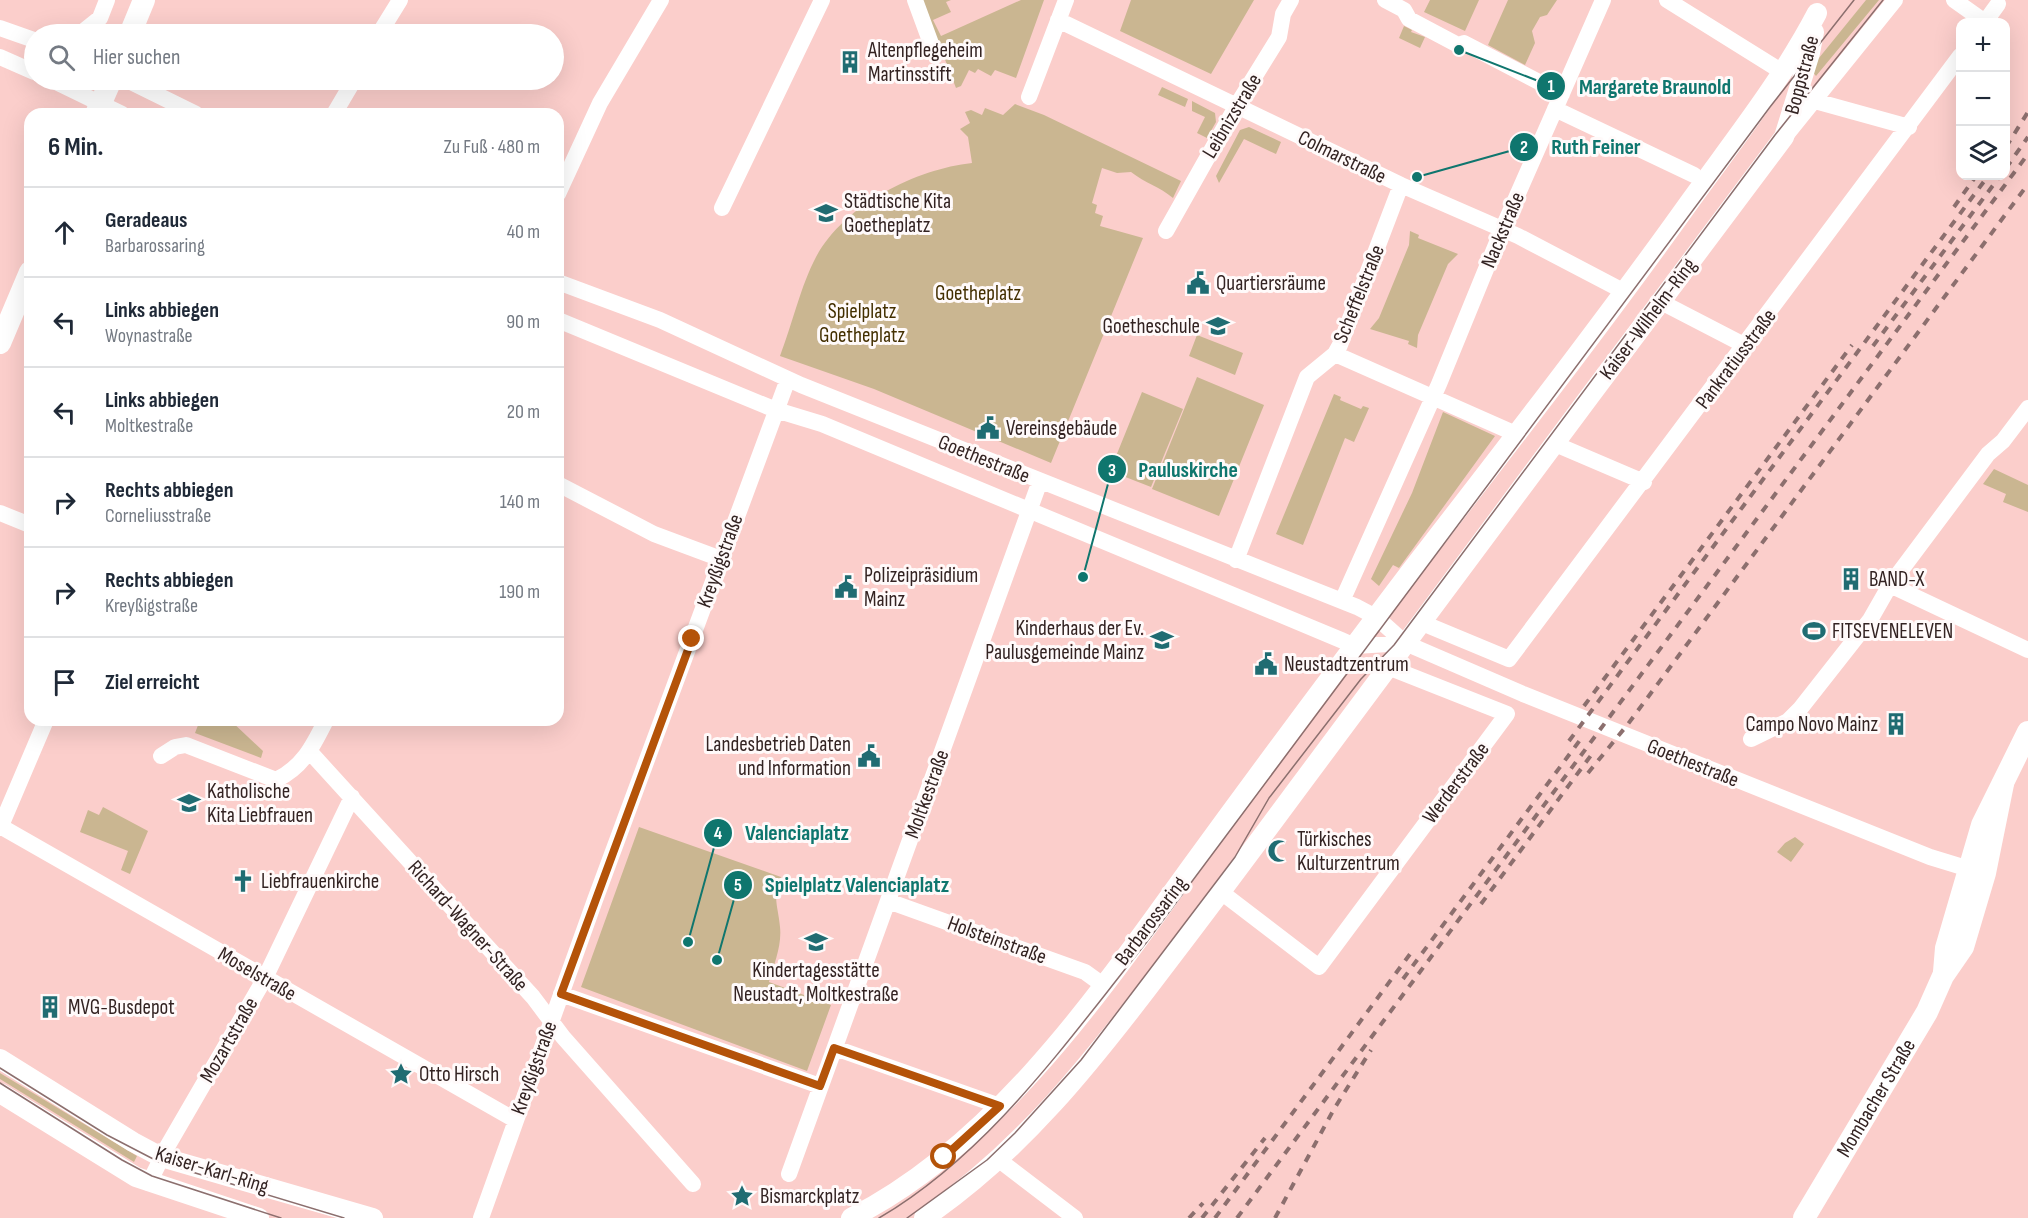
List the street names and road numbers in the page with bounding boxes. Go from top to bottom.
street label: Boppstraße [1780,33,1824,117]
street label: Leibnizstraße [1197,69,1267,163]
street label: Colmarstraße [1294,125,1390,189]
street label: Nackstraße [1476,188,1530,272]
street label: Scheffelstraße [1328,241,1390,347]
street label: Kaiser-Wilhelm-Ring [1594,253,1702,385]
street label: Pankratiusstraße [1690,304,1782,414]
street label: Goethestraße [935,429,1033,489]
street label: Kreyßigstraße [692,511,748,611]
street label: Goethestraße [1644,733,1742,793]
street label: Werderstraße [1417,737,1495,829]
street label: Moltkestraße [899,746,955,842]
street label: Richard-Wagner-Straße [403,855,533,997]
street label: Barbarossaring [1109,872,1193,970]
street label: Holsteinstraße [944,911,1050,969]
street label: Moselstraße [213,942,301,1006]
street label: Mozartstraße [195,993,263,1087]
street label: Kreyßigstraße [506,1018,562,1118]
street label: Mombacher Straße [1831,1034,1921,1161]
street label: Kaiser-Karl-Ring [152,1141,272,1199]

